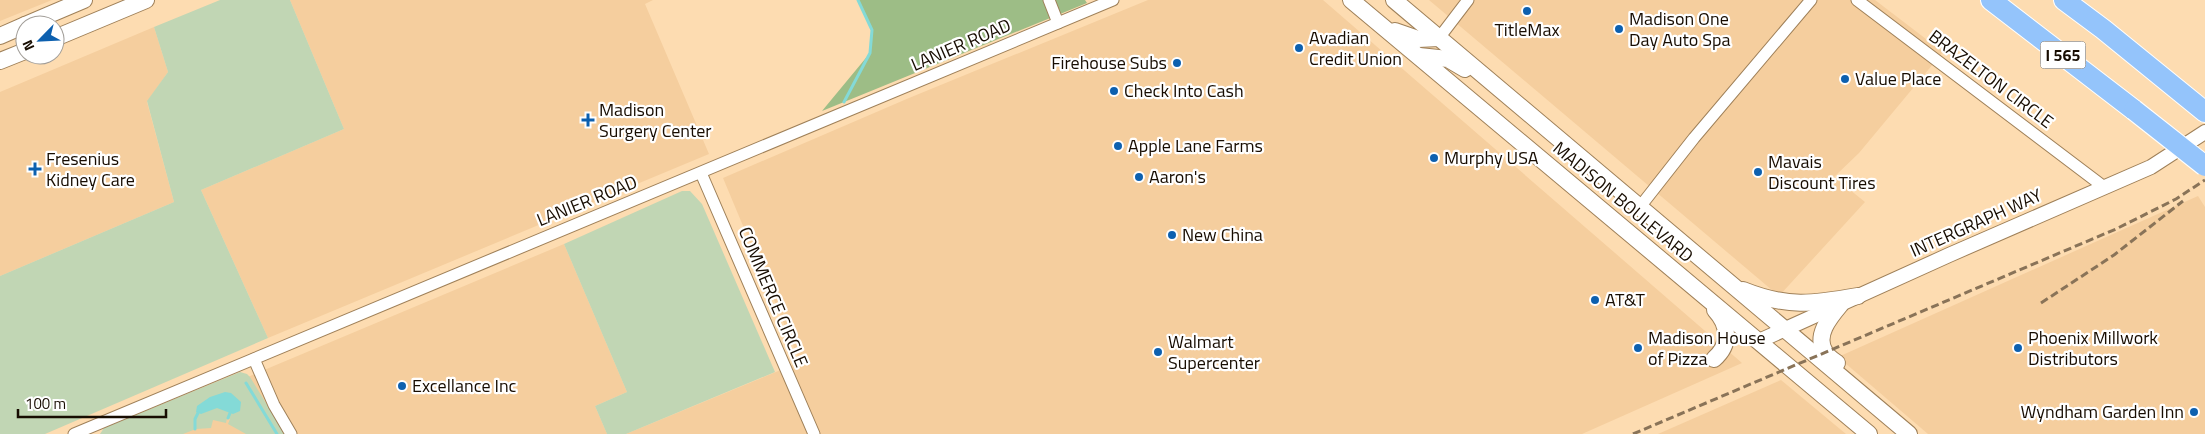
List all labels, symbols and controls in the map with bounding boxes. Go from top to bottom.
marker: TitleMax [1521,5,1533,17]
place label: Madison One Day Auto Spa [1629,5,1731,53]
street label: LANIER ROAD [907,11,1015,78]
north arrow [15,15,65,65]
place label: TitleMax [1494,16,1560,43]
marker: Madison One Day Auto Spa [1613,23,1625,35]
street label: BRAZELTON CIRCLE [1923,23,2059,135]
place label: Avadian Credit Union [1309,24,1402,72]
text: N [16,37,39,54]
marker: Avadian Credit Union [1293,42,1305,54]
road number: I 565 [2040,42,2086,68]
place label: Firehouse Subs [1051,49,1167,76]
marker: Firehouse Subs [1171,57,1183,69]
place label: Value Place [1855,65,1941,92]
marker: Value Place [1839,73,1851,85]
place label: Check Into Cash [1124,77,1244,104]
marker: Check Into Cash [1108,85,1120,97]
place label: Madison Surgery Center [599,96,712,144]
marker: Madison Surgery Center [581,113,595,127]
place label: Apple Lane Farms [1128,132,1263,159]
street label: MADISON BOULEVARD [1547,135,1699,269]
marker: Apple Lane Farms [1112,140,1124,152]
place label: Murphy USA [1444,144,1539,171]
place label: Fresenius Kidney Care [46,145,135,193]
place label: Mavais Discount Tires [1768,148,1876,196]
marker: Murphy USA [1428,152,1440,164]
marker: Fresenius Kidney Care [28,162,42,176]
place label: Aaron's [1149,163,1206,190]
marker: Mavais Discount Tires [1752,166,1764,178]
street label: LANIER ROAD [533,168,641,233]
marker: Aaron's [1133,171,1145,183]
street label: INTERGRAPH WAY [1906,181,2046,264]
place label: New China [1182,221,1263,248]
street label: COMMERCE CIRCLE [732,222,815,371]
marker: New China [1166,229,1178,241]
place label: AT&T [1605,286,1646,313]
marker: AT&T [1589,294,1601,306]
place label: Madison House of Pizza [1648,324,1766,372]
place label: Phoenix Millwork Distributors [2028,324,2158,372]
place label: Walmart Supercenter [1168,328,1260,376]
marker: Madison House of Pizza [1632,342,1644,354]
marker: Phoenix Millwork Distributors [2012,342,2024,354]
marker: Walmart Supercenter [1152,346,1164,358]
place label: Excellance Inc [412,372,517,399]
marker: Excellance Inc [396,380,408,392]
scale bar [18,386,165,418]
text: 100 m [25,392,66,415]
place label: Wyndham Garden Inn [2020,398,2184,425]
marker: Wyndham Garden Inn [2188,406,2200,418]

